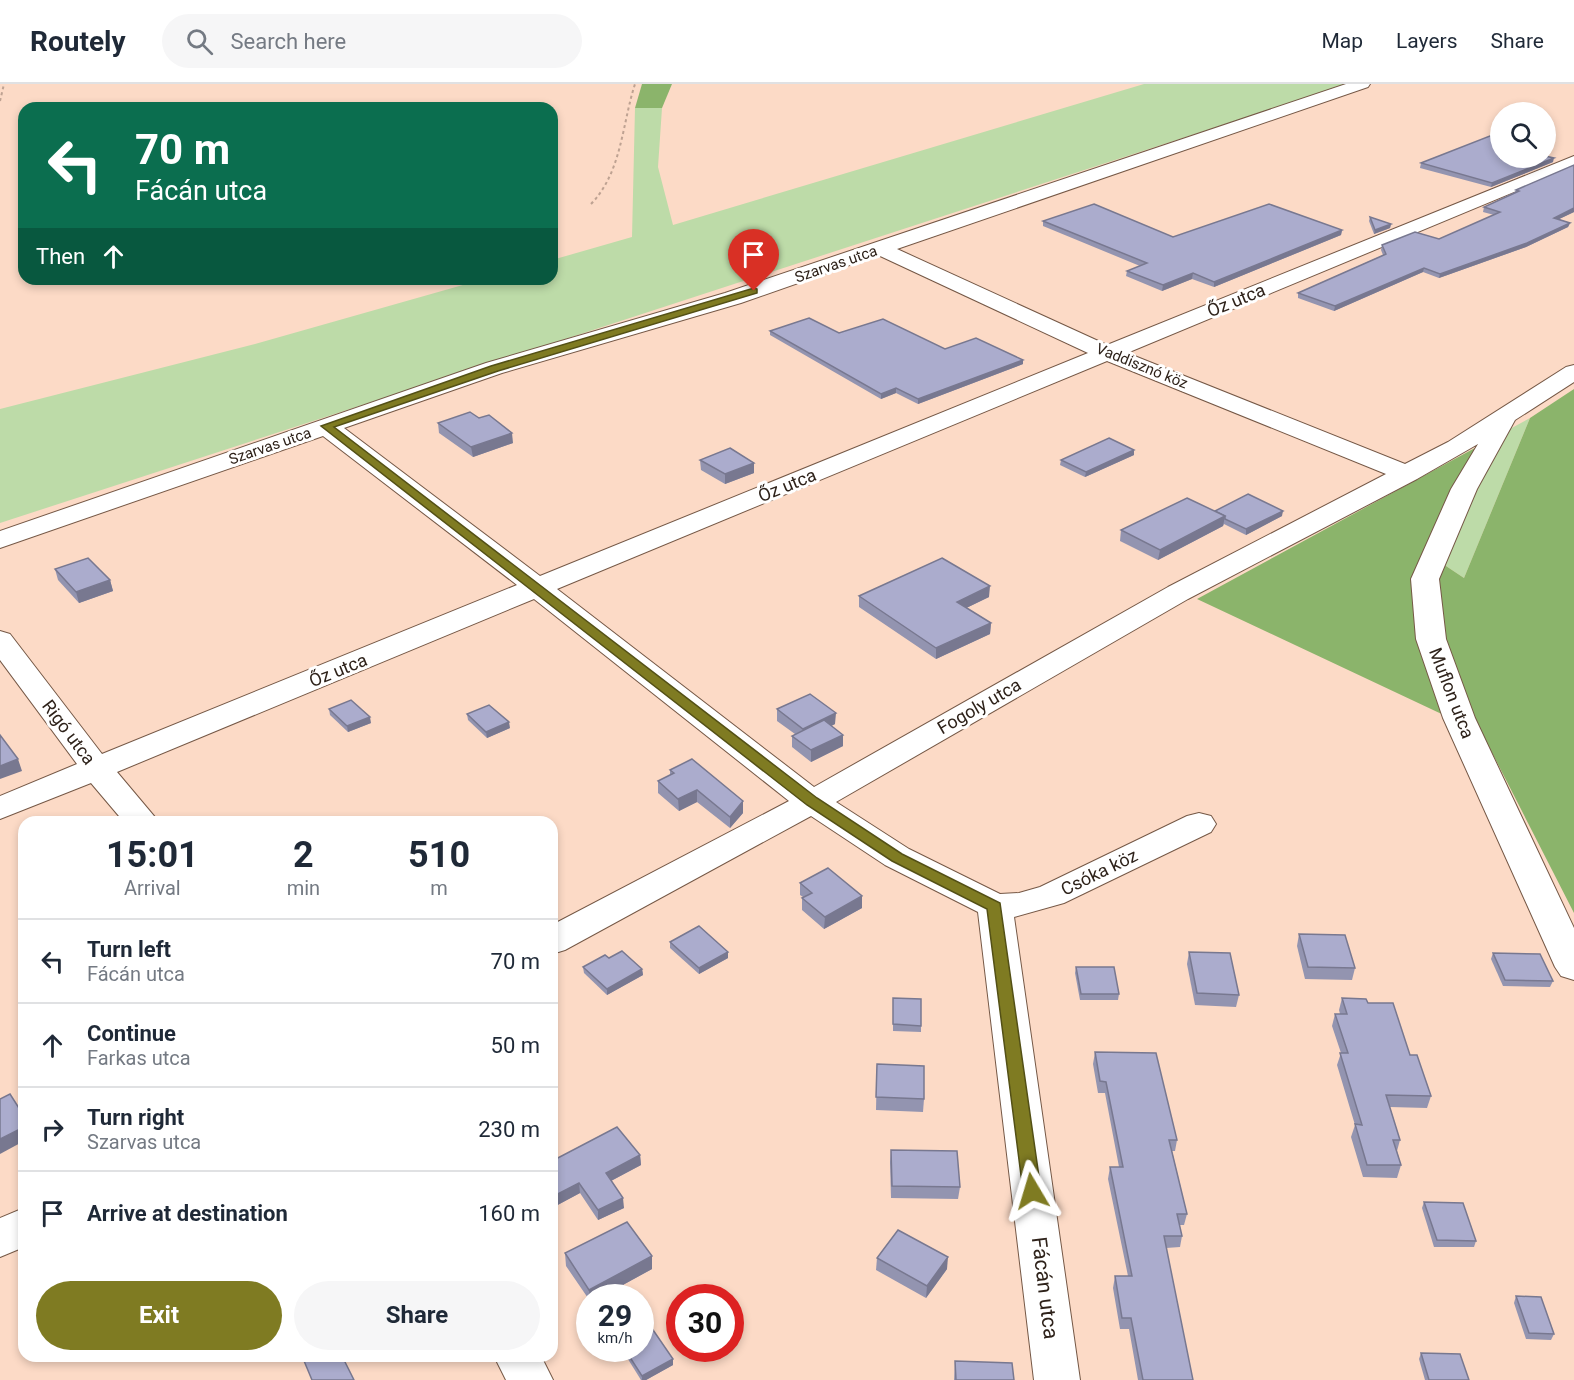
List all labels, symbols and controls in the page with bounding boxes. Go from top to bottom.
search box [162,14,582,68]
text: Routely [30,25,126,58]
icon: search [183,25,216,58]
text: Search here [231,29,346,54]
text: Map [1321,29,1363,53]
text: Layers [1396,29,1457,53]
text: Share [1490,29,1544,53]
map controls [1490,102,1556,168]
button: search [1490,102,1556,168]
text: 70 m [135,125,230,174]
icon: left [36,126,114,204]
text: Fácán utca [135,175,267,207]
pin [728,229,779,291]
icon: arrive [737,238,770,271]
icon: ahead [97,240,130,273]
street label: Szarvas utca [793,242,879,286]
text: Then [36,244,85,269]
street label: Őz utca [1204,279,1268,321]
street label: Vaddisznó köz [1094,339,1190,393]
street label: Szarvas utca [227,424,313,468]
street label: Őz utca [755,464,819,506]
street label: Muflon utca [1425,645,1479,741]
street label: Őz utca [306,649,370,691]
street label: Fogoly utca [934,674,1024,738]
street label: Rigó utca [38,696,100,768]
text: 15:01 [106,834,199,876]
text: 2 [293,834,314,876]
text: 510 [408,834,470,876]
street label: Csóka köz [1057,844,1141,900]
text: Arrival [124,876,181,900]
text: min [287,876,320,900]
text: m [430,876,448,900]
text: Turn left [87,937,171,962]
icon: left [36,945,69,978]
text: 70 m [491,949,540,974]
text: Fácán utca [87,962,185,986]
text: Continue [87,1021,176,1046]
icon: ahead [36,1029,69,1062]
text: 50 m [491,1033,540,1058]
text: Farkas utca [87,1046,191,1070]
text: Turn right [87,1105,184,1130]
icon: right [36,1113,69,1146]
text: 230 m [478,1117,540,1142]
text: Szarvas utca [87,1130,201,1154]
position arrow [1000,1159,1064,1223]
icon: arrive [36,1197,69,1230]
text: Arrive at destination [87,1201,288,1226]
text: 160 m [478,1201,540,1226]
street label: Fácán utca [1027,1236,1063,1340]
button: Exit [36,1281,282,1350]
button: Share [294,1281,540,1350]
speed limit sign: 30 [666,1284,744,1362]
text: 29 [598,1298,632,1333]
text: km/h [597,1329,633,1347]

